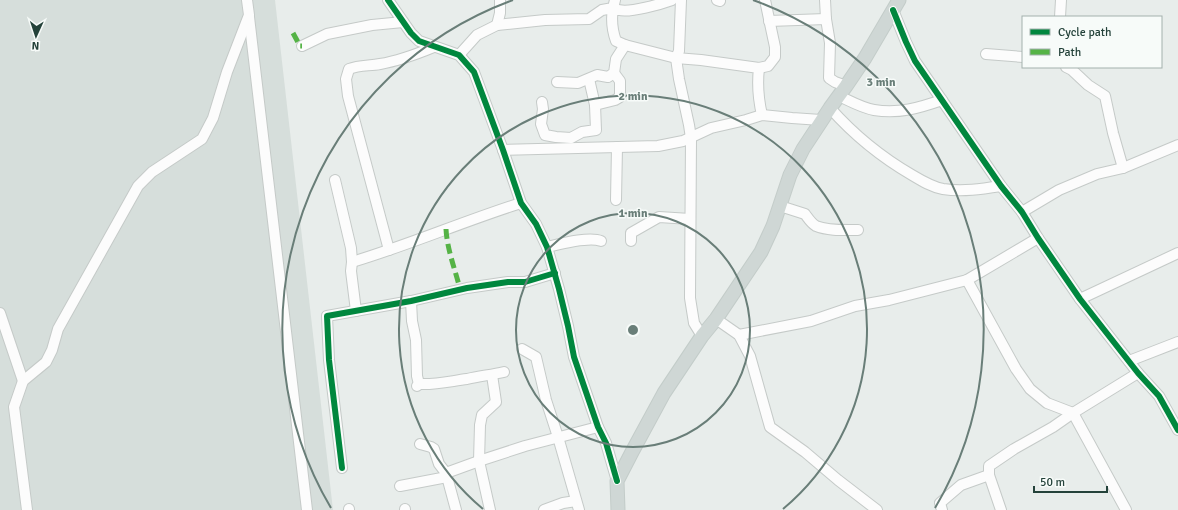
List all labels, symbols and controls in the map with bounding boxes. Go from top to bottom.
north arrow [16,16,56,56]
legend [1022,16,1162,68]
text: Cycle path [1058,25,1111,40]
text: N [31,39,40,52]
text: Path [1058,45,1081,60]
text: 3 min [867,75,896,90]
text: 2 min [619,89,648,104]
text: 1 min [619,206,648,221]
centre of rings [626,323,640,337]
scale bar [1034,468,1107,494]
text: 50 m [1040,475,1065,490]

